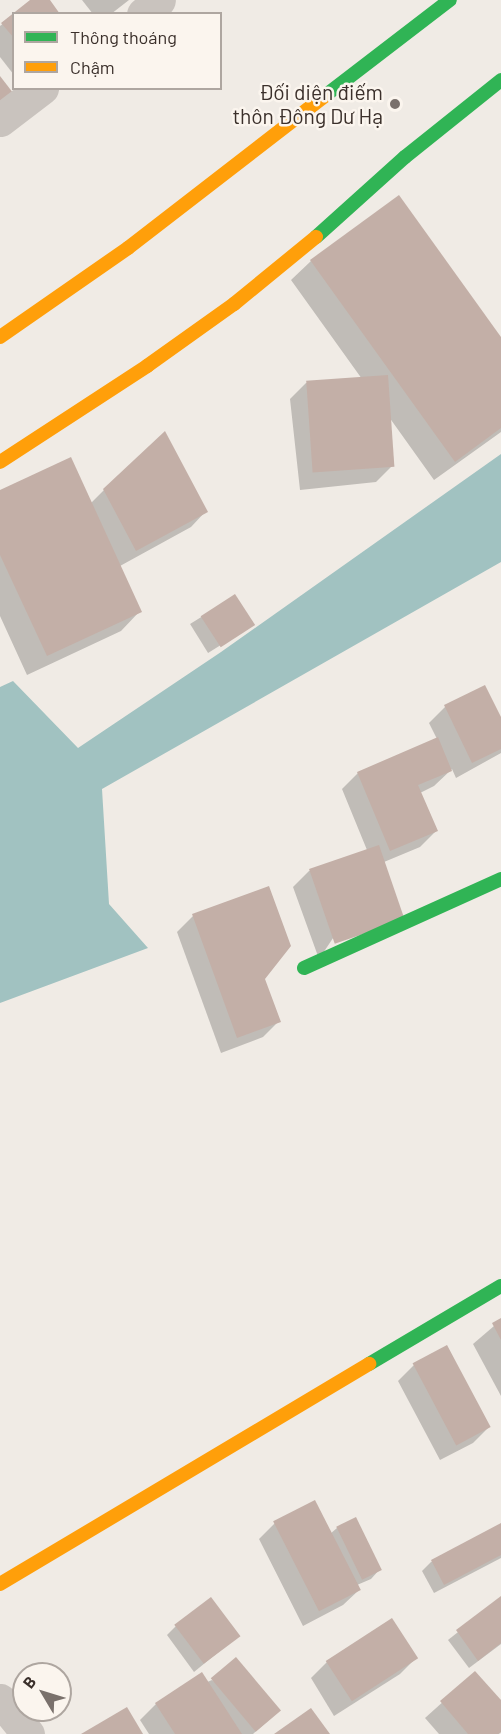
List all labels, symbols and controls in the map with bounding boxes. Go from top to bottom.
legend [12,12,222,90]
text: Thông thoáng [70,26,177,48]
text: Chậm [70,56,115,78]
place label: Đối diện điếm thôn Đông Dư Hạ [232,79,383,129]
marker: Đối diện điếm thôn Đông Dư Hạ [388,97,402,111]
north arrow [12,1662,72,1722]
text: B [18,1672,40,1692]

